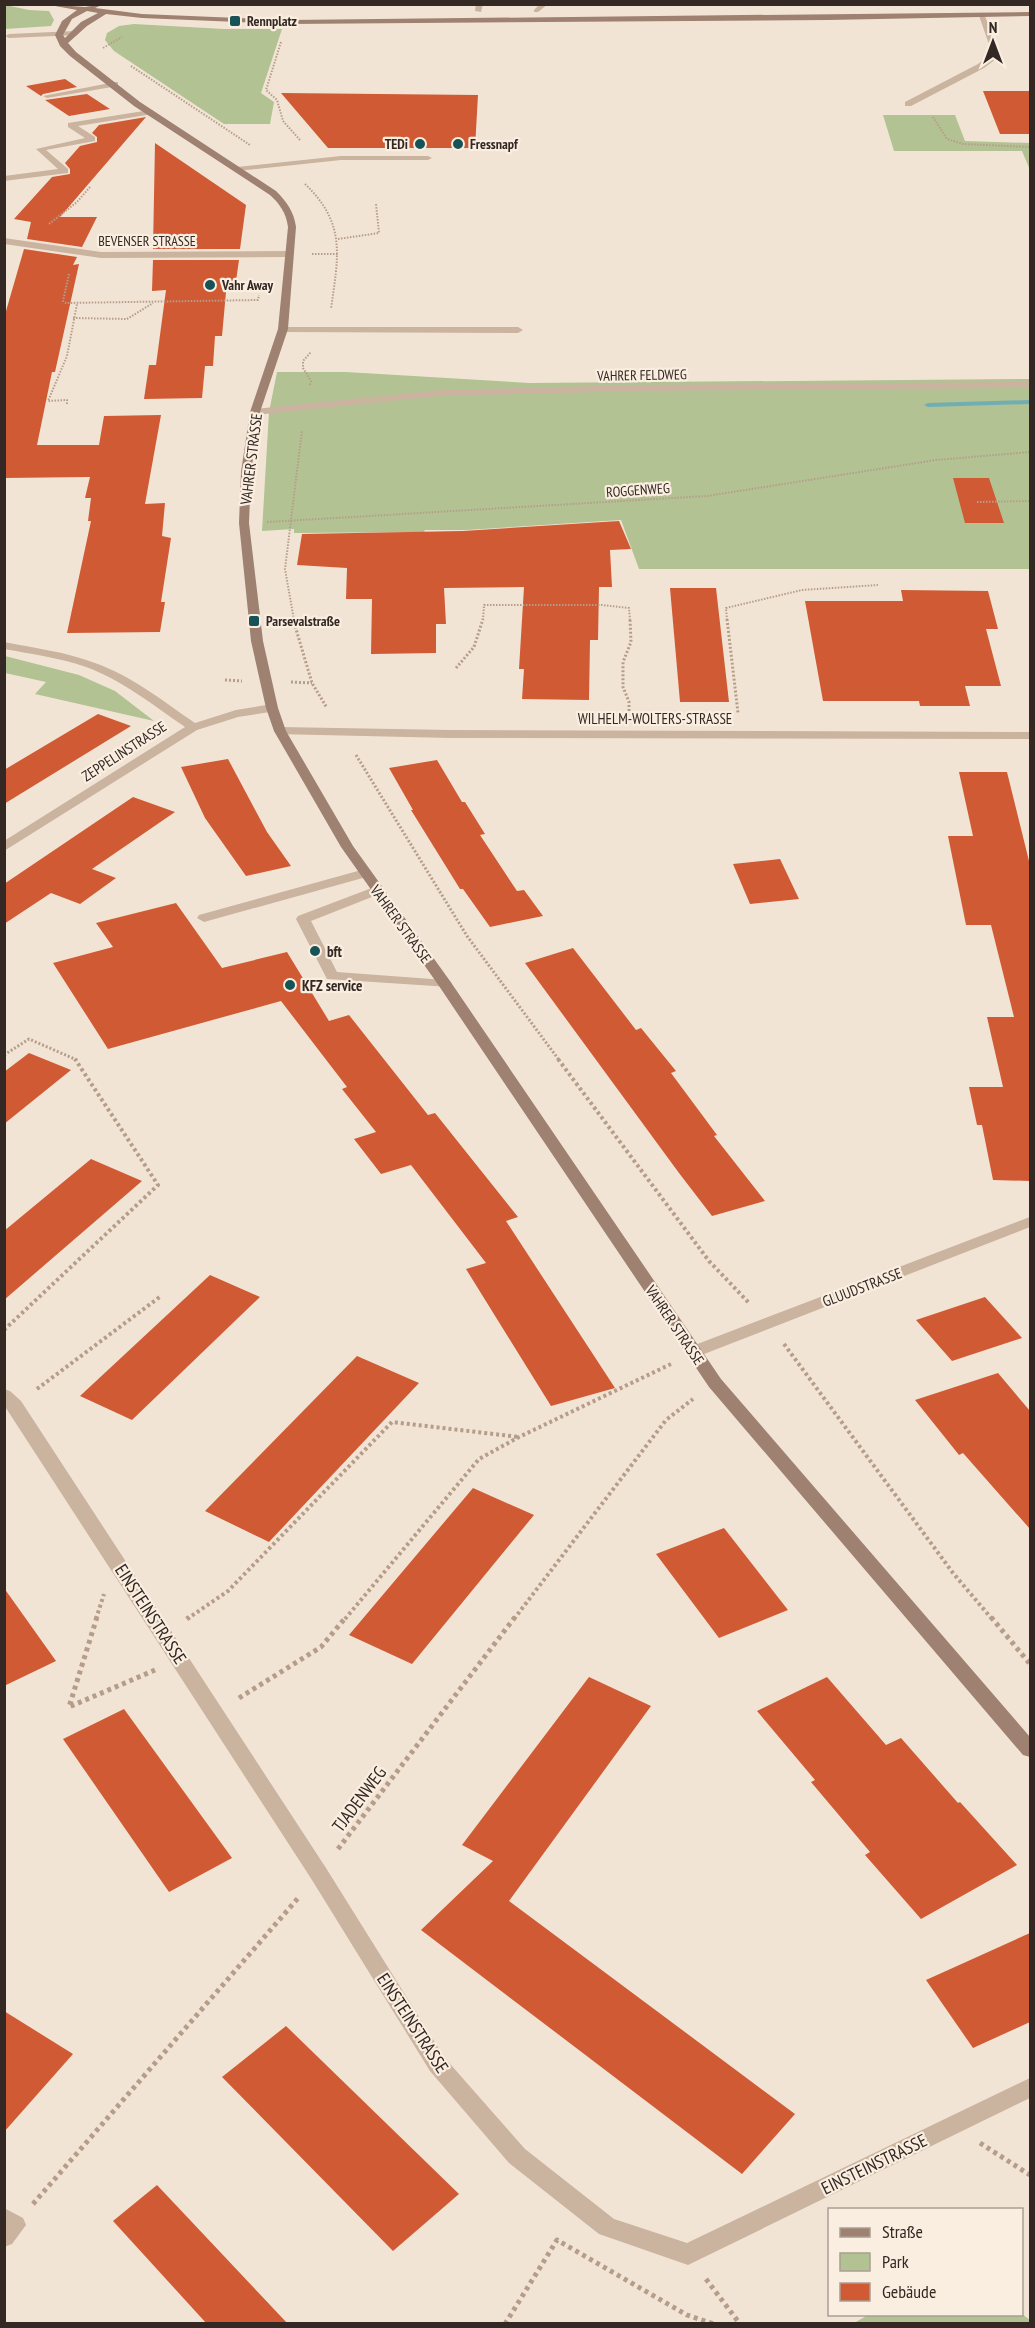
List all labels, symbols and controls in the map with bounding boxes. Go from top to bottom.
place label: Rennplatz [247,12,297,30]
north arrow [963,12,1023,72]
marker: Rennplatz [228,14,242,28]
text: N [989,17,997,37]
place label: TEDi [385,135,408,153]
place label: Fressnapf [470,135,519,153]
marker: TEDi [413,137,427,151]
marker: Fressnapf [451,137,465,151]
street label: BEVENSER STRASSE [98,232,196,250]
place label: Vahr Away [221,276,274,294]
marker: Vahr Away [203,278,217,292]
street label: VAHRER FELDWEG [596,365,687,385]
street label: VAHRER STRASSE [236,412,266,507]
street label: ROGGENWEG [606,479,670,501]
place label: Parsevalstraße [266,612,340,630]
marker: Parsevalstraße [247,614,261,628]
street label: WILHELM-WOLTERS-STRASSE [578,709,732,728]
street label: ZEPPELINSTRASSE [78,717,170,785]
street label: VAHRER STRASSE [366,880,436,967]
place label: bft [327,942,342,961]
marker: bft [308,944,322,958]
place label: KFZ service [302,976,363,995]
marker: KFZ service [283,978,297,992]
street label: GLUUDSTRASSE [820,1263,904,1311]
street label: VAHRER STRASSE [641,1281,709,1368]
street label: EINSTEINSTRASSE [110,1560,192,1668]
street label: TJADENWEG [327,1761,391,1836]
street label: EINSTEINSTRASSE [372,1969,454,2077]
street label: EINSTEINSTRASSE [817,2129,931,2199]
legend [828,2208,1023,2316]
text: Straße [882,2220,923,2243]
text: Park [882,2250,909,2273]
text: Gebäude [882,2280,936,2303]

